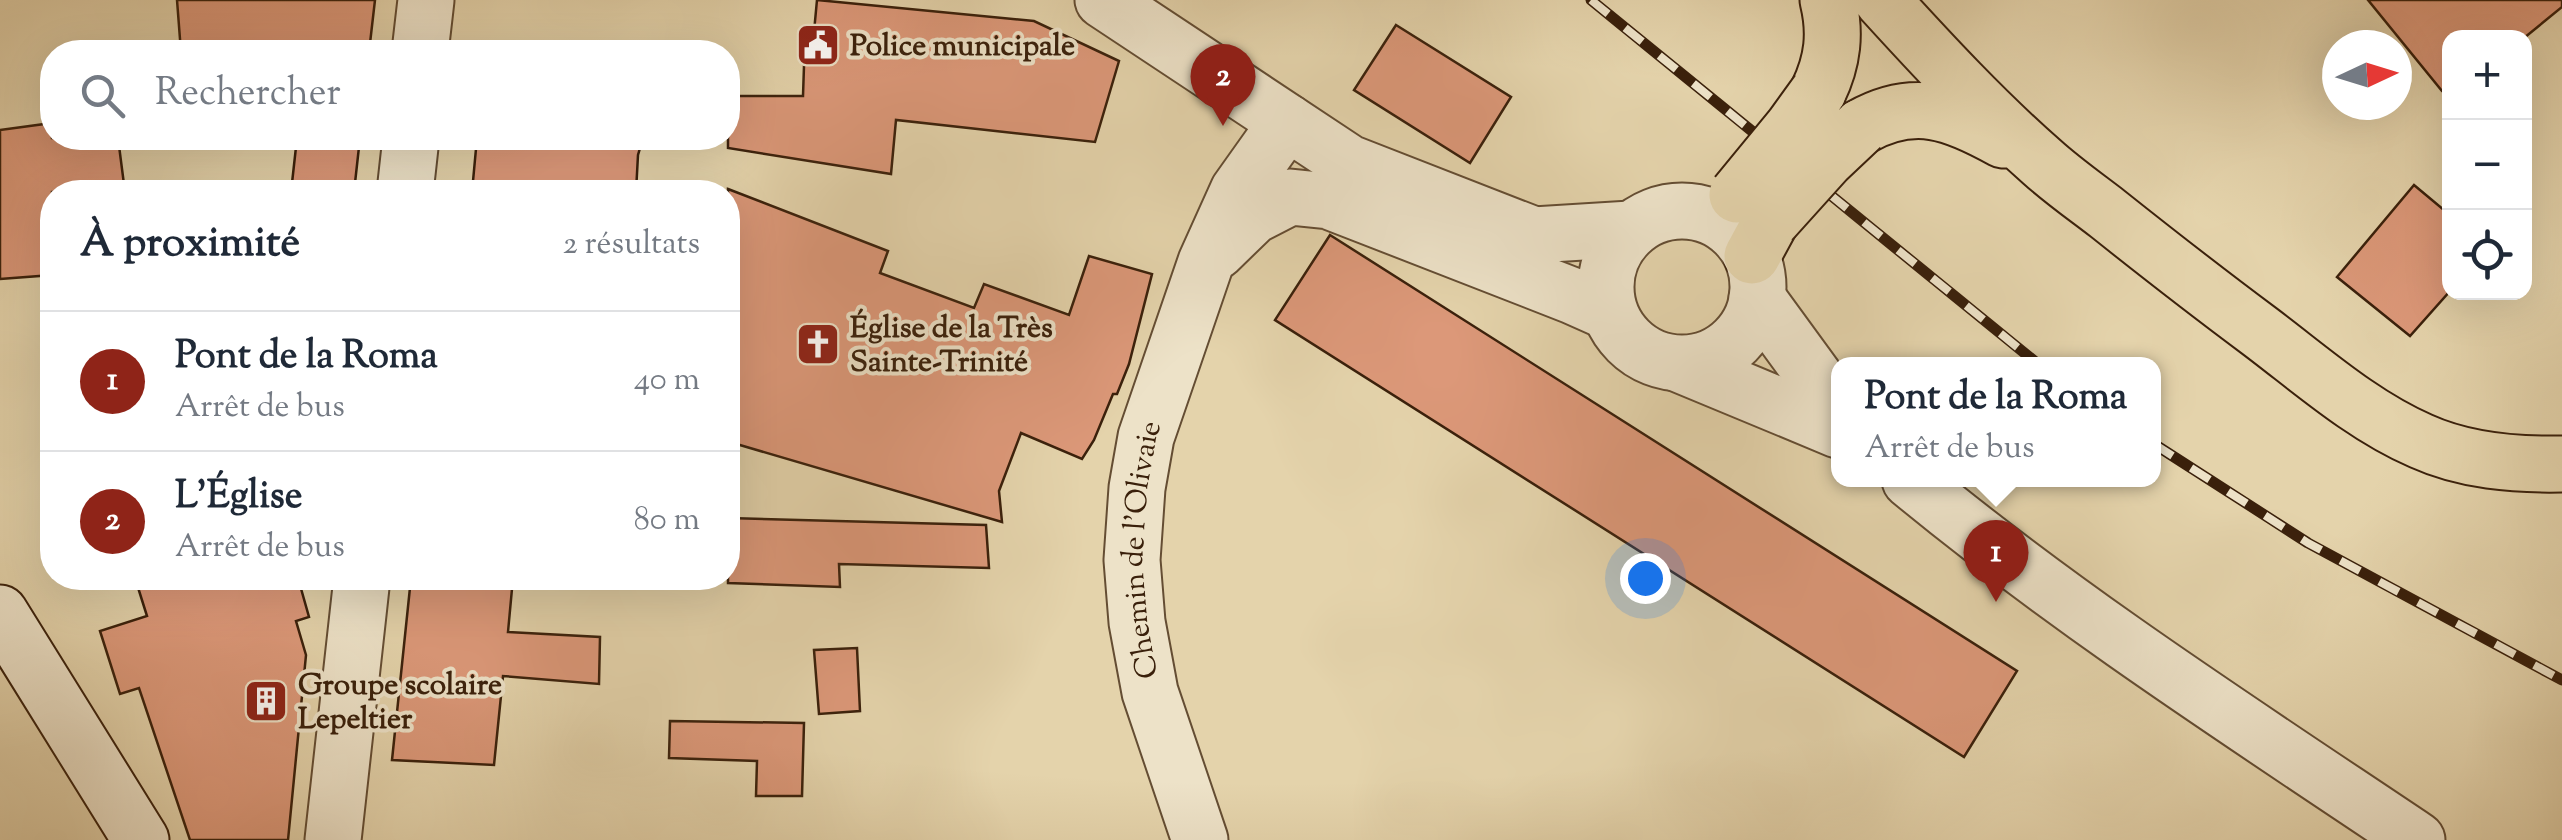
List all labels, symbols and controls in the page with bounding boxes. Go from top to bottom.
public building icon: Police municipale [795,22,841,68]
place label: Police municipale [850,26,1075,69]
north arrow [2322,30,2412,120]
map controls [2442,30,2532,300]
button: + [2442,30,2532,120]
search box [40,40,740,150]
pin: 2 [1190,44,1256,126]
icon: search [75,68,130,123]
text: Rechercher [155,68,341,122]
button: − [2442,120,2532,210]
button: locate [2442,210,2532,300]
text: À proximité [80,215,300,275]
text: 2 résultats [563,222,700,268]
place label: Église de la Très Sainte-Trinité [850,308,1053,385]
church icon: Église de la Très Sainte-Trinité [795,321,841,367]
text: Pont de la Roma [175,331,438,385]
popup [1831,357,2161,487]
text: 1 [107,358,118,404]
text: 40 m [634,358,700,404]
text: Pont de la Roma [1865,372,2127,426]
text: Arrêt de bus [175,385,345,431]
street label: Chemin de l'Olivaie [1113,415,1174,682]
text: Arrêt de bus [1865,426,2034,472]
text: L'Église [175,471,302,525]
text: 2 [105,498,120,544]
text: 80 m [634,498,700,544]
pin: 1 [1964,520,2028,602]
text: Arrêt de bus [175,525,345,571]
your location [1620,553,1671,604]
place label: Groupe scolaire Lepeltier [298,665,502,742]
building icon: Groupe scolaire Lepeltier [243,678,289,724]

